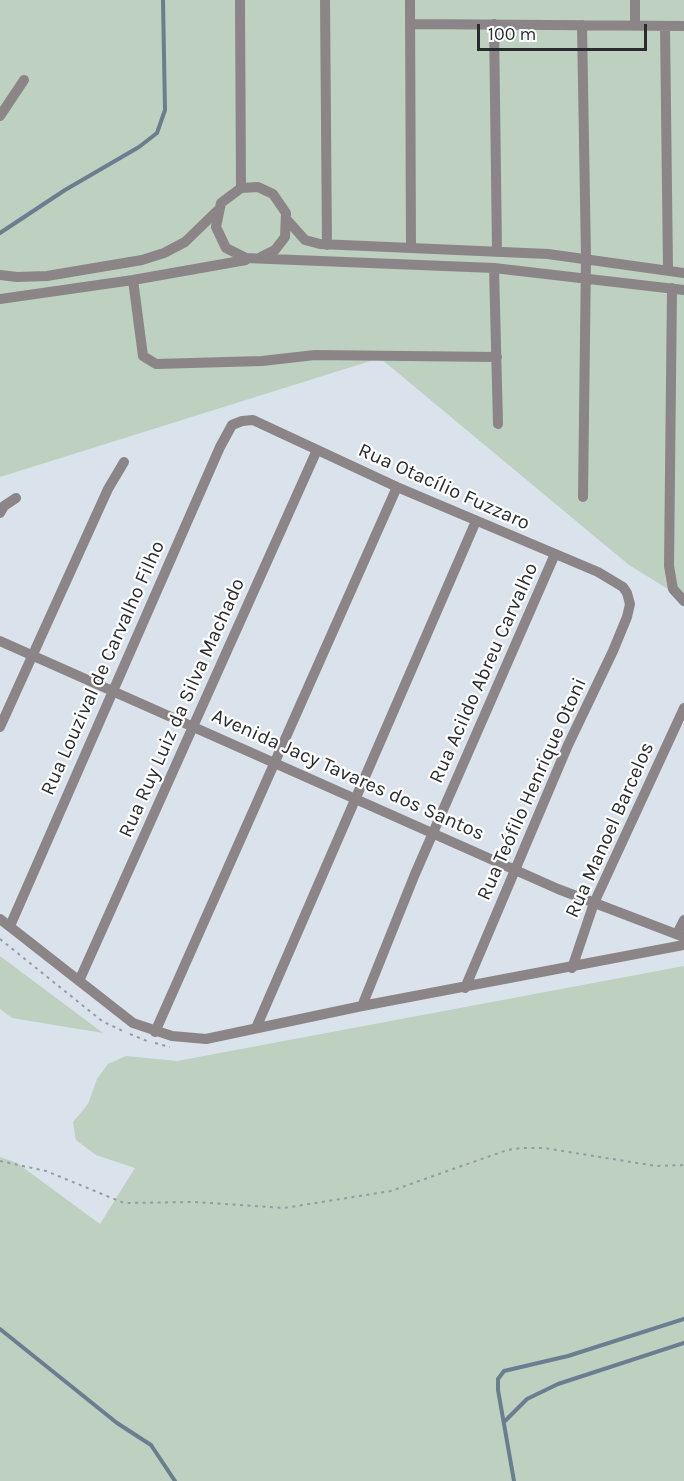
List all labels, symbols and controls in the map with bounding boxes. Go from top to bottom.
scale bar [480,12,650,50]
text: 100 m [488,23,536,45]
street label: Rua Otacílio Fuzzaro [354,438,534,536]
street label: Rua Louzival de Carvalho Filho [36,537,170,799]
street label: Rua Acildo Abreu Carvalho [424,559,544,787]
street label: Rua Ruy Luiz da Silva Machado [114,575,250,841]
street label: Rua Teófilo Henrique Otoni [472,674,592,904]
street label: Avenida Jacy Tavares dos Santos [208,704,488,846]
street label: Rua Manoel Barcelos [560,738,660,922]

